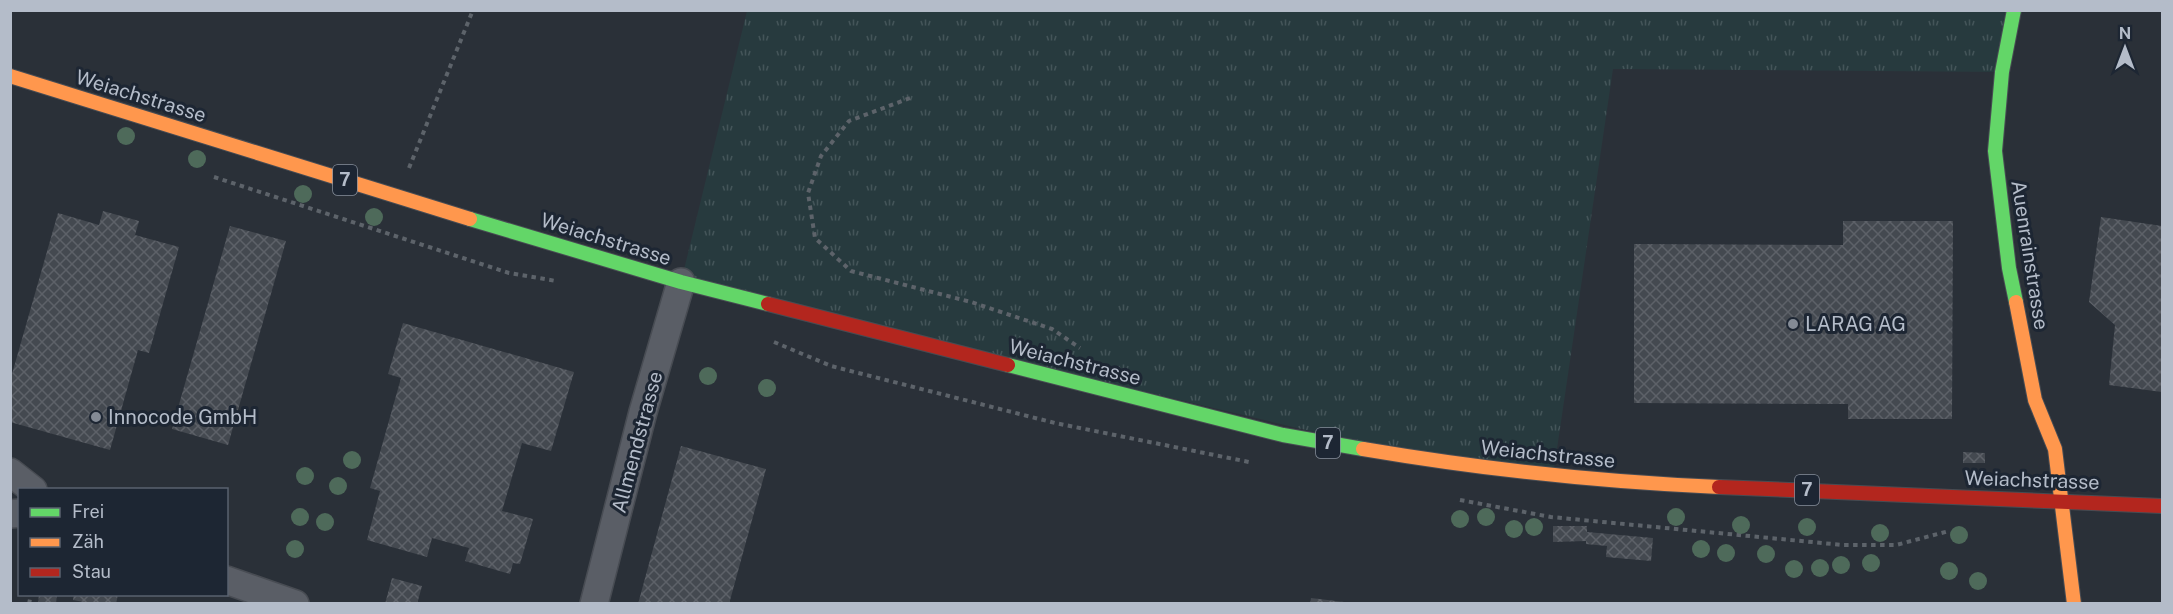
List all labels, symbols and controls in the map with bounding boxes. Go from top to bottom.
north arrow [2095,18,2155,78]
text: N [2119,24,2131,43]
street label: Weiachstrasse [73,65,209,127]
road number: 7 [333,165,357,195]
street label: Auenrainstrasse [2006,178,2054,332]
street label: Weiachstrasse [538,208,674,270]
place label: LARAG AG [1805,312,1906,336]
marker: LARAG AG [1786,317,1800,331]
street label: Weiachstrasse [1006,334,1144,390]
street label: Allmendstrasse [607,369,667,515]
place label: Innocode GmbH [108,405,257,429]
marker: Innocode GmbH [89,410,103,424]
road number: 7 [1316,428,1340,458]
street label: Weiachstrasse [1479,435,1617,473]
street label: Weiachstrasse [1964,466,2100,494]
road number: 7 [1795,475,1819,505]
legend [18,488,228,596]
text: Frei [72,501,104,522]
text: Zäh [72,531,104,552]
text: Stau [72,561,111,582]

